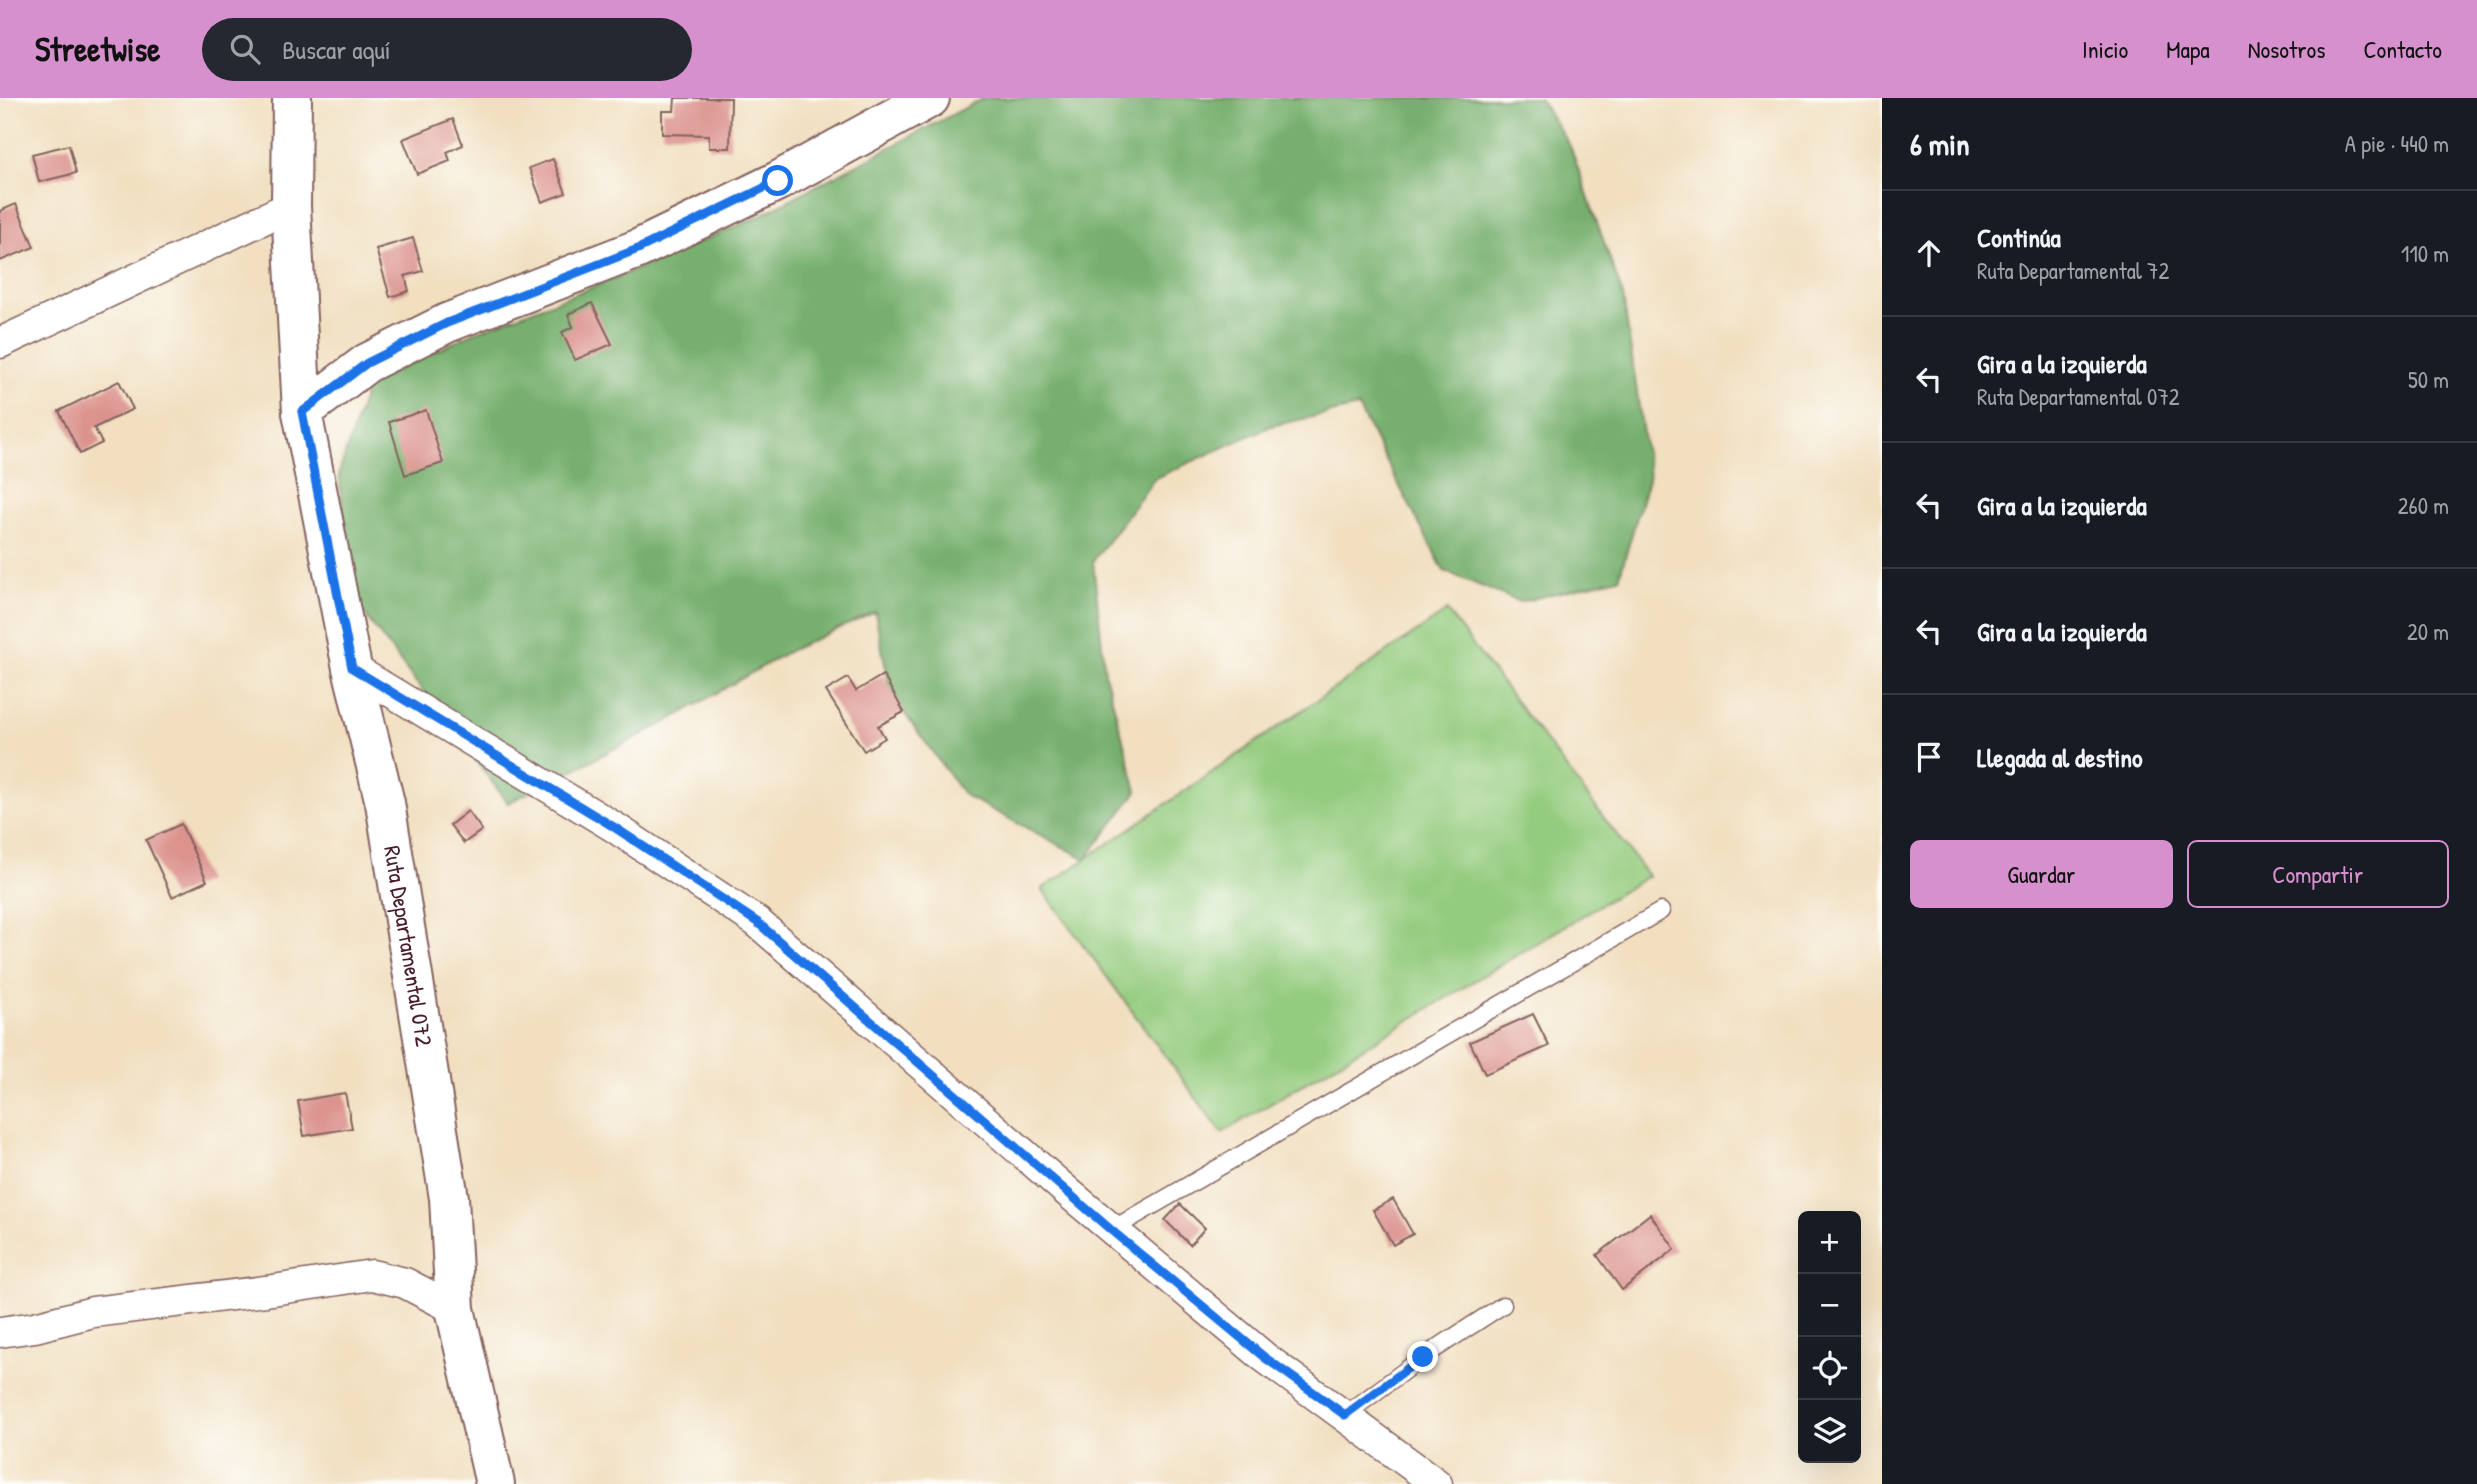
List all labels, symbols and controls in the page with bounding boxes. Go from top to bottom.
search box [202,18,692,81]
text: Streetwise [35,27,160,71]
icon: search [226,30,264,68]
text: Buscar aquí [282,32,391,67]
text: Inicio [2082,33,2128,65]
text: Mapa [2166,33,2210,65]
text: Nosotros [2248,33,2325,65]
text: Contacto [2363,33,2442,65]
text: 6 min [1910,124,1970,164]
text: A pie · 440 m [2345,128,2449,159]
route start [762,165,793,196]
text: Continúa [1977,220,2061,255]
icon: ahead [1910,234,1948,272]
text: 110 m [2401,238,2449,269]
text: Ruta Departamental 72 [1977,255,2169,286]
text: Gira a la izquierda [1977,346,2147,381]
icon: left [1910,360,1948,398]
text: 50 m [2408,364,2449,395]
text: Ruta Departamental 072 [1977,381,2180,412]
icon: left [1910,486,1948,524]
text: Gira a la izquierda [1977,488,2147,523]
text: 260 m [2398,490,2449,521]
icon: left [1910,612,1948,650]
text: Gira a la izquierda [1977,614,2147,649]
text: 20 m [2407,616,2449,647]
icon: arrive [1910,738,1948,776]
text: Llegada al destino [1977,740,2143,775]
button: Guardar [1910,840,2173,908]
button: Compartir [2187,840,2449,908]
street label: Ruta Departamental 072 [377,843,440,1049]
map controls [1798,1211,1861,1463]
button: + [1798,1211,1861,1274]
button: − [1798,1274,1861,1337]
button: locate [1798,1337,1861,1400]
route end [1407,1341,1438,1372]
button: layers [1798,1400,1861,1463]

